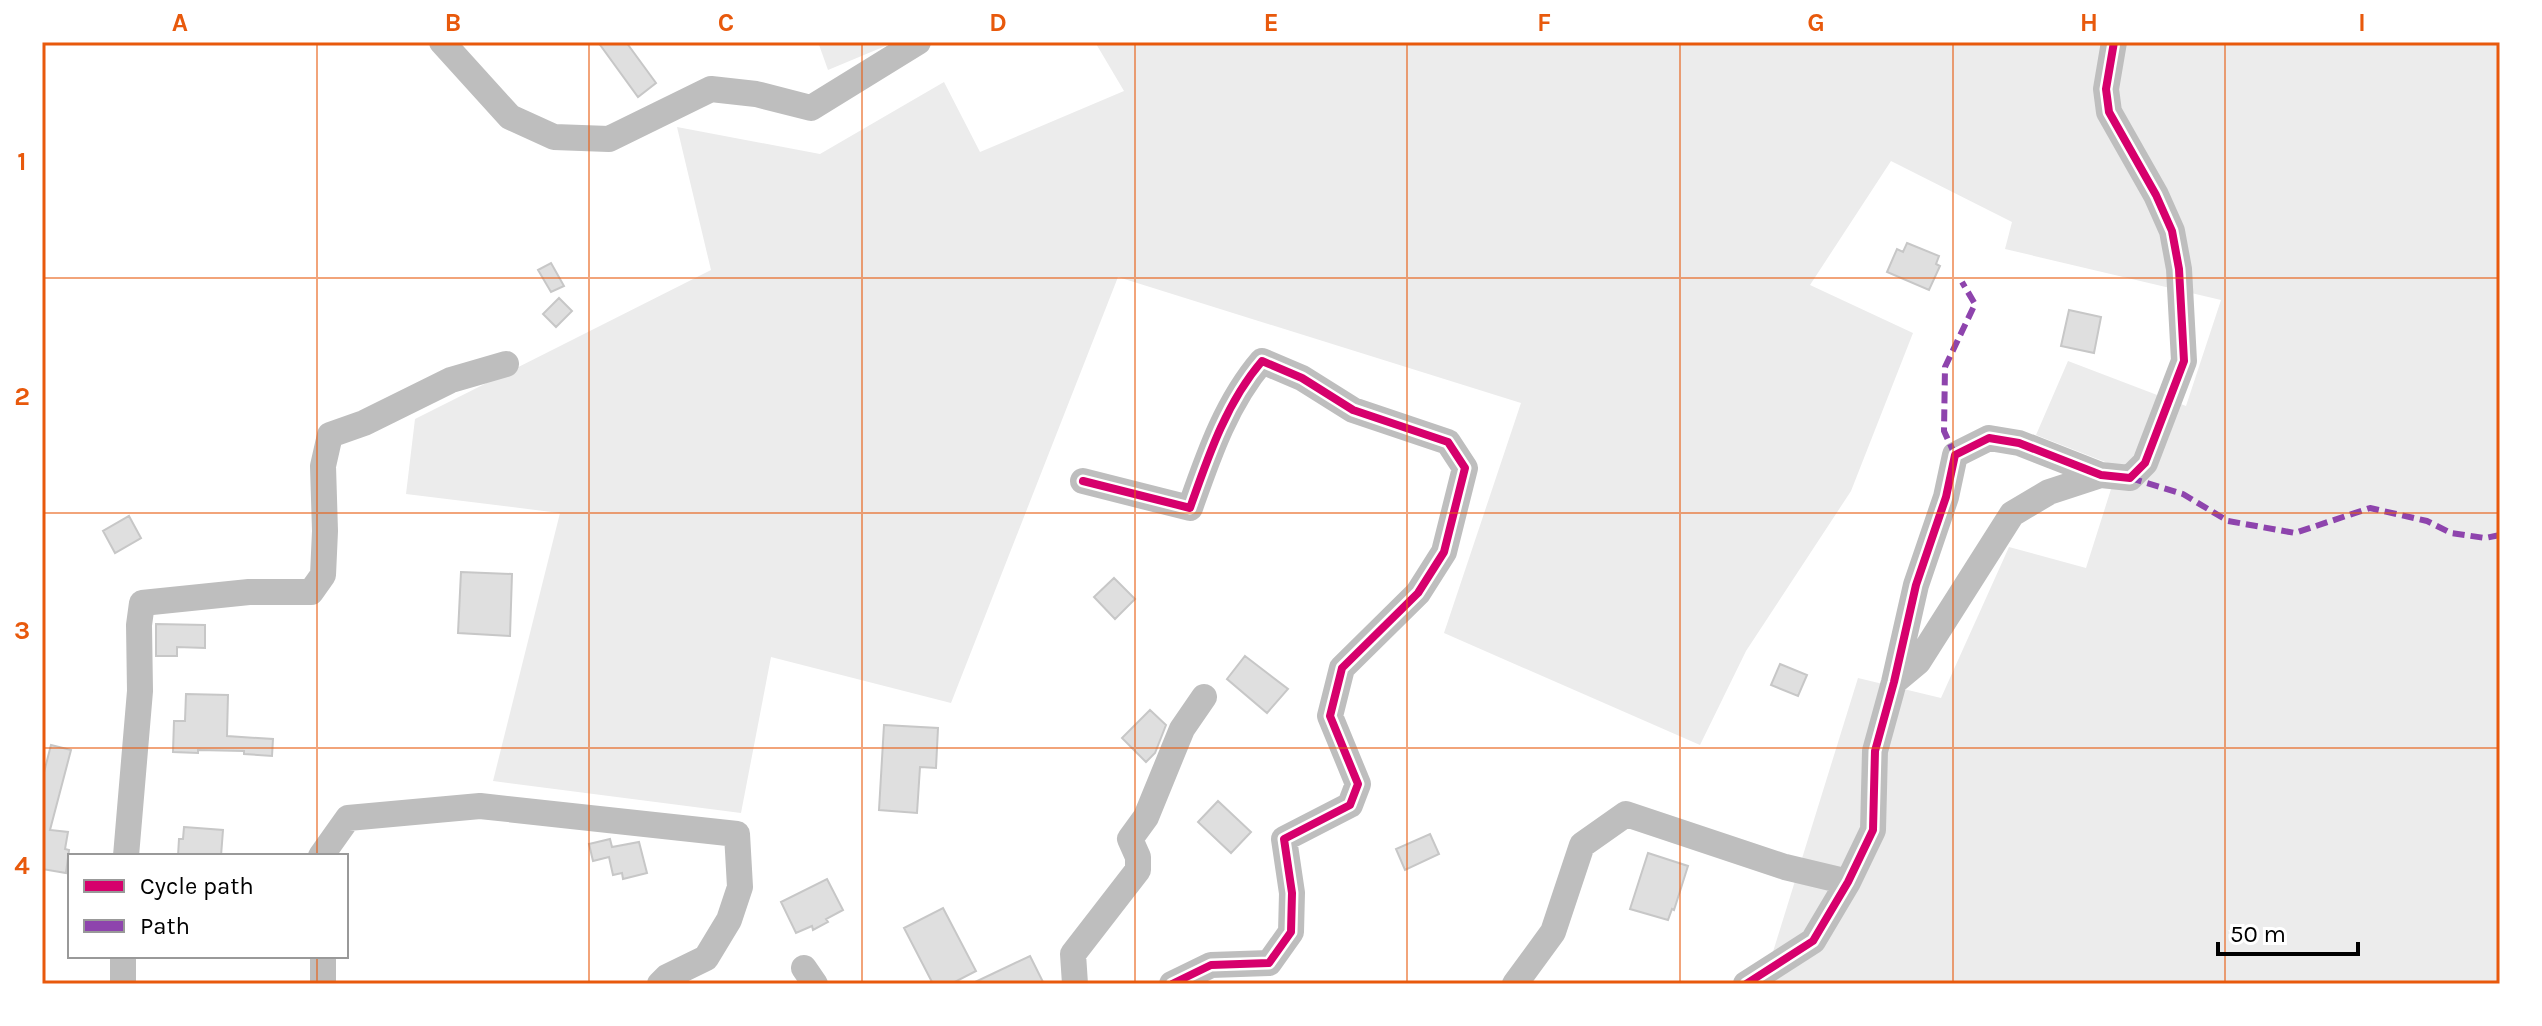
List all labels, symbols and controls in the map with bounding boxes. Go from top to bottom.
text: A [172,7,188,38]
text: B [445,7,461,38]
text: C [718,7,734,38]
text: D [989,7,1007,38]
text: E [1263,7,1279,38]
text: F [1537,7,1551,38]
text: G [1807,7,1825,38]
text: H [2080,7,2098,38]
text: I [2358,7,2366,38]
text: 1 [17,146,27,177]
text: 2 [14,381,30,412]
text: 3 [14,615,30,646]
text: 4 [14,850,30,881]
legend [68,854,348,958]
text: Cycle path [140,872,254,900]
scale bar [2218,906,2358,956]
text: Path [140,912,190,940]
text: 50 m [2230,920,2286,948]

